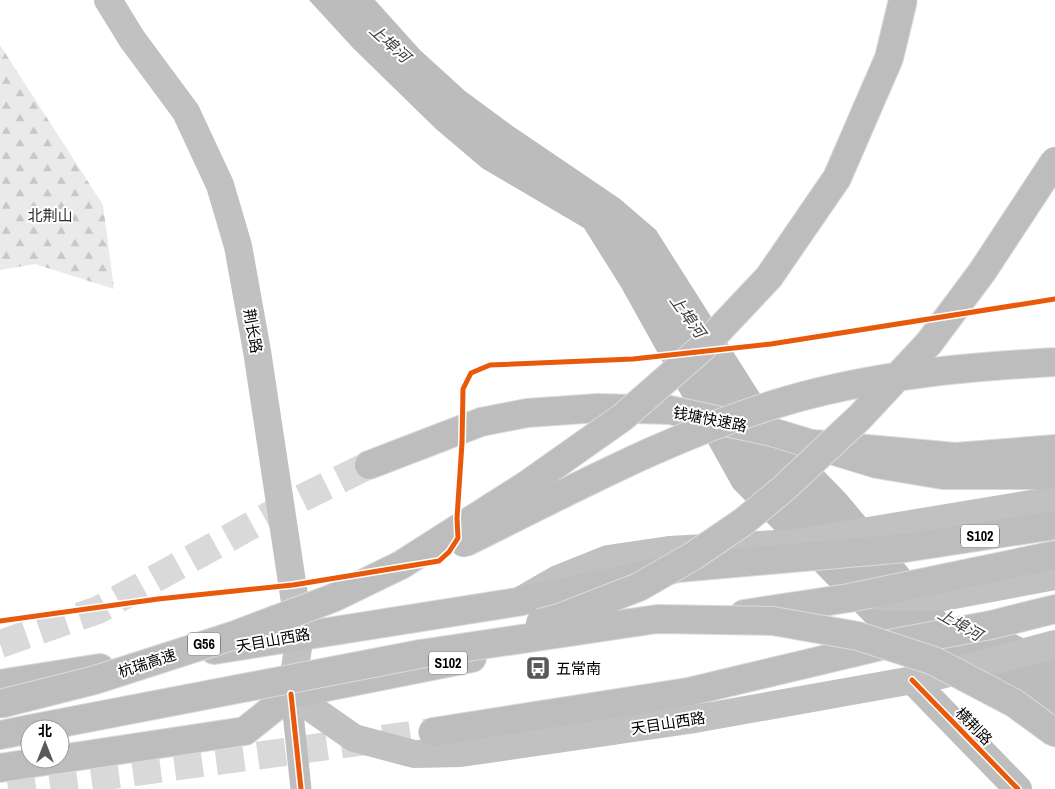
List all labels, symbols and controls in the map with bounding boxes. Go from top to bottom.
water label: 上埠河 [365,19,417,69]
park label: 北荆山 [27,205,73,226]
water label: 上埠河 [665,290,713,344]
street label: 荆长路 [239,307,267,355]
street label: 钱塘快速路 [671,402,749,436]
road number: S102 [961,524,999,548]
water label: 上埠河 [934,602,989,647]
street label: 天目山西路 [234,623,312,657]
road number: G56 [188,633,220,656]
street label: 杭瑞高速 [115,644,179,682]
road number: S102 [429,651,467,674]
bus stop icon: 五常南 [525,655,551,681]
place label: 五常南 [556,658,601,679]
street label: 横荆路 [951,703,997,749]
street label: 天目山西路 [629,707,707,739]
north arrow [20,719,70,769]
text: 北 [38,722,52,740]

